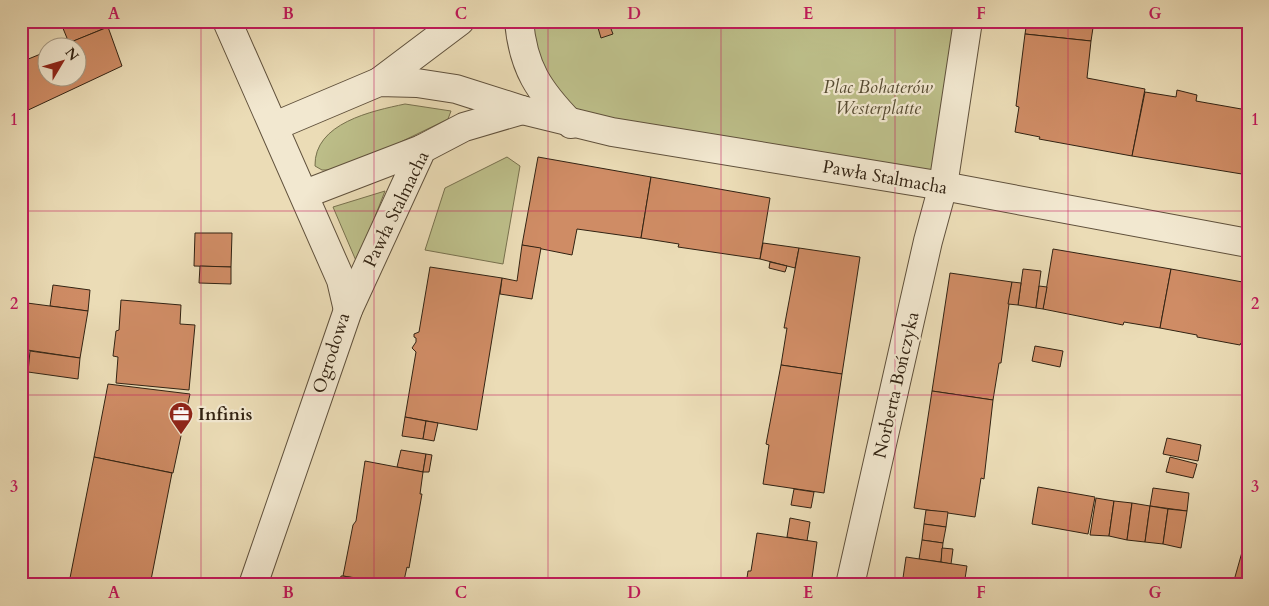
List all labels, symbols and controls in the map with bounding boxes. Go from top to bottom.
text: A [108,3,120,25]
text: B [282,3,294,25]
text: C [455,3,467,25]
text: D [627,3,641,25]
text: E [803,3,813,25]
text: F [976,3,986,25]
text: G [1148,3,1162,25]
north arrow [38,38,88,88]
text: N [61,44,83,65]
park label: Plac Bohaterów Westerplatte [823,75,933,121]
text: 1 [10,109,18,131]
text: 1 [1251,109,1259,131]
street label: Pawła Stalmacha [358,147,435,272]
street label: Pawła Stalmacha [820,154,950,201]
text: 2 [10,293,18,315]
text: 2 [1251,293,1259,315]
street label: Ogrodowa [307,309,356,397]
street label: Norberta Bończyka [867,309,926,461]
office icon: Infinis [168,401,194,435]
place label: Infinis [198,402,252,427]
text: 3 [10,476,18,498]
text: 3 [1251,476,1259,498]
text: A [108,582,120,604]
text: B [282,582,294,604]
text: C [455,582,467,604]
text: D [627,582,641,604]
text: E [803,582,813,604]
text: F [976,582,986,604]
text: G [1148,582,1162,604]

